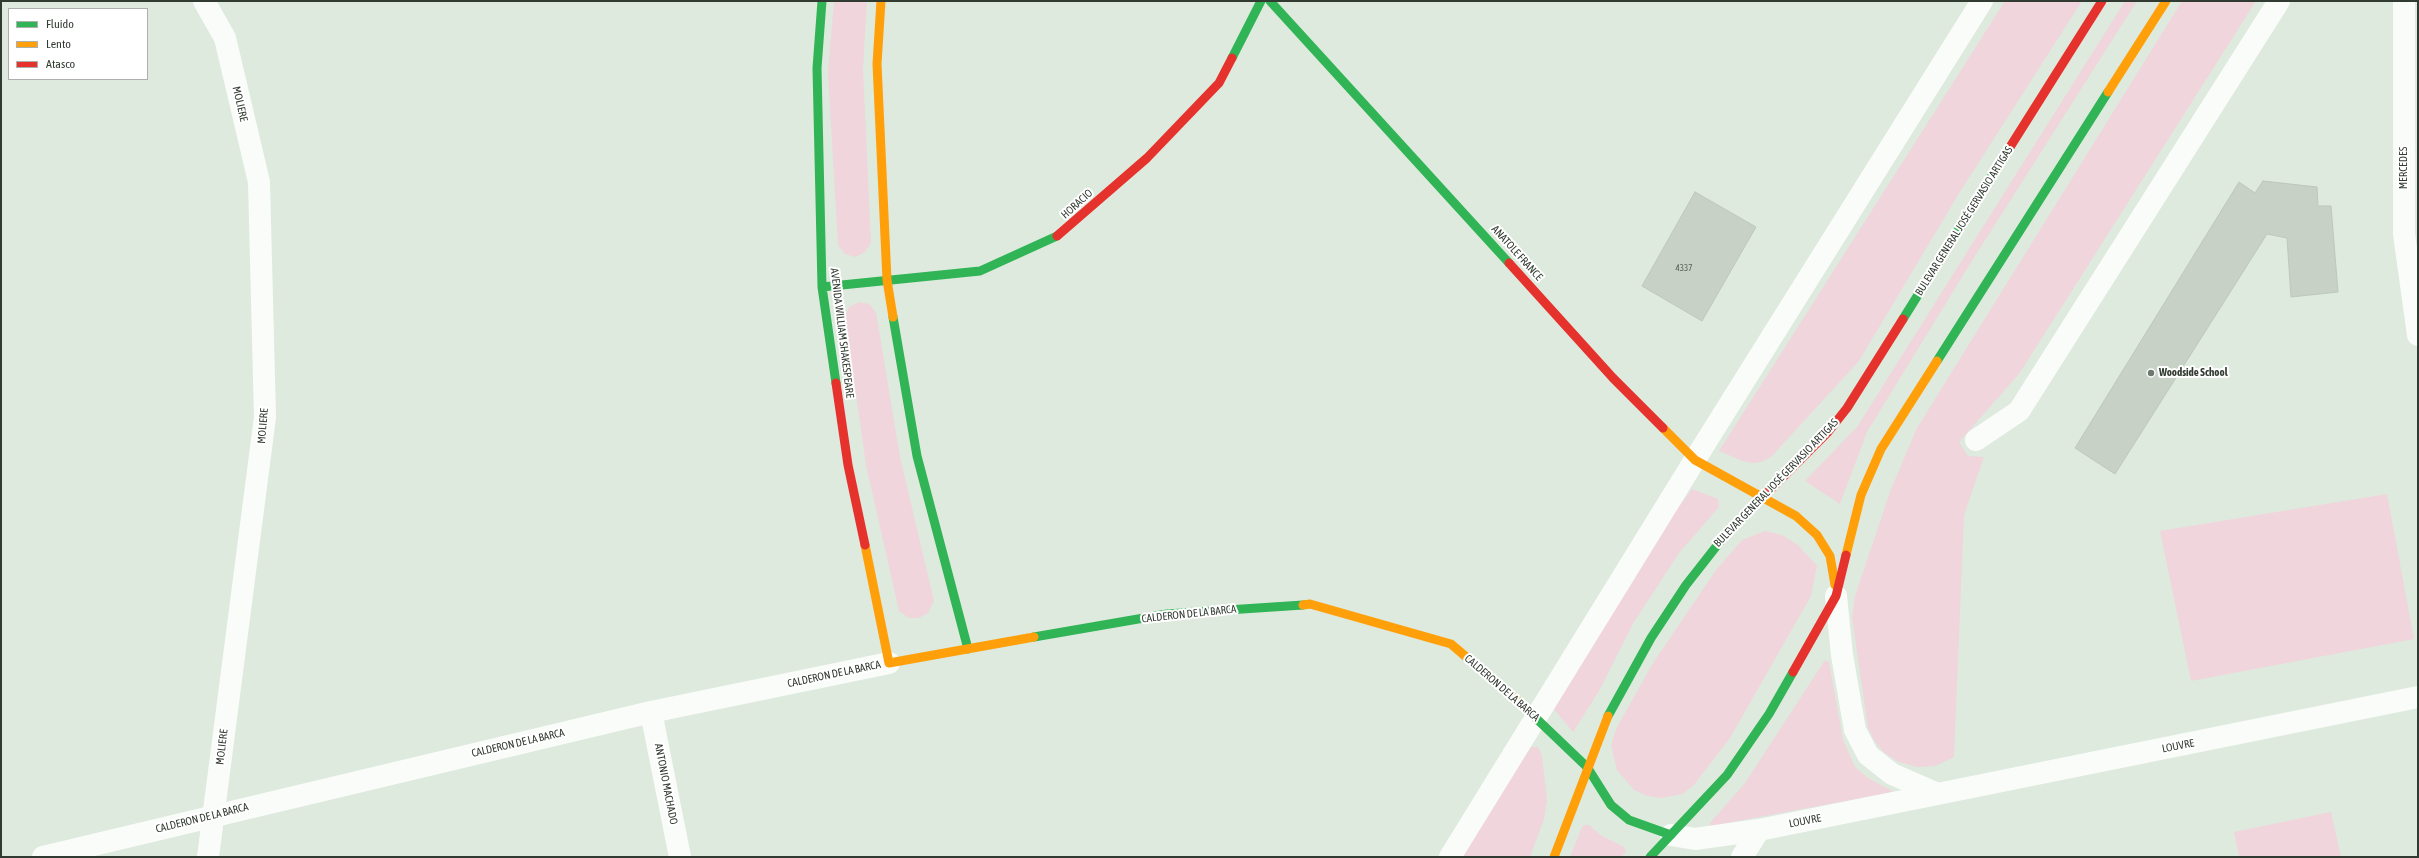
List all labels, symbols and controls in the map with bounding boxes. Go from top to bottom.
legend [8,8,148,80]
text: Fluido [46,17,74,31]
text: Lento [46,37,71,51]
text: Atasco [46,57,75,71]
street label: MOLIERE [230,85,250,123]
street label: BULEVAR GENERAL JOSÉ GERVASIO ARTIGAS [1912,144,2016,298]
street label: MERCEDES [2397,147,2411,189]
street label: HORACIO [1059,186,1095,222]
street label: ANATOLE FRANCE [1489,223,1545,283]
house number: 4337 [1676,263,1692,273]
street label: AVENIDA WILLIAM SHAKESPEARE [827,267,857,399]
place label: Woodside School [2159,366,2228,380]
marker: Woodside School [2146,368,2156,378]
street label: MOLIERE [255,408,271,444]
street label: BULEVAR GENERAL JOSÉ GERVASIO ARTIGAS [1711,416,1841,550]
street label: CALDERON DE LA BARCA [1141,602,1237,626]
street label: CALDERON DE LA BARCA [1462,652,1542,724]
street label: CALDERON DE LA BARCA [786,658,882,690]
street label: CALDERON DE LA BARCA [470,726,566,760]
street label: MOLIERE [213,728,231,766]
street label: LOUVRE [2161,736,2195,756]
street label: ANTONIO MACHADO [652,742,680,826]
street label: CALDERON DE LA BARCA [154,800,250,836]
street label: LOUVRE [1788,811,1822,831]

